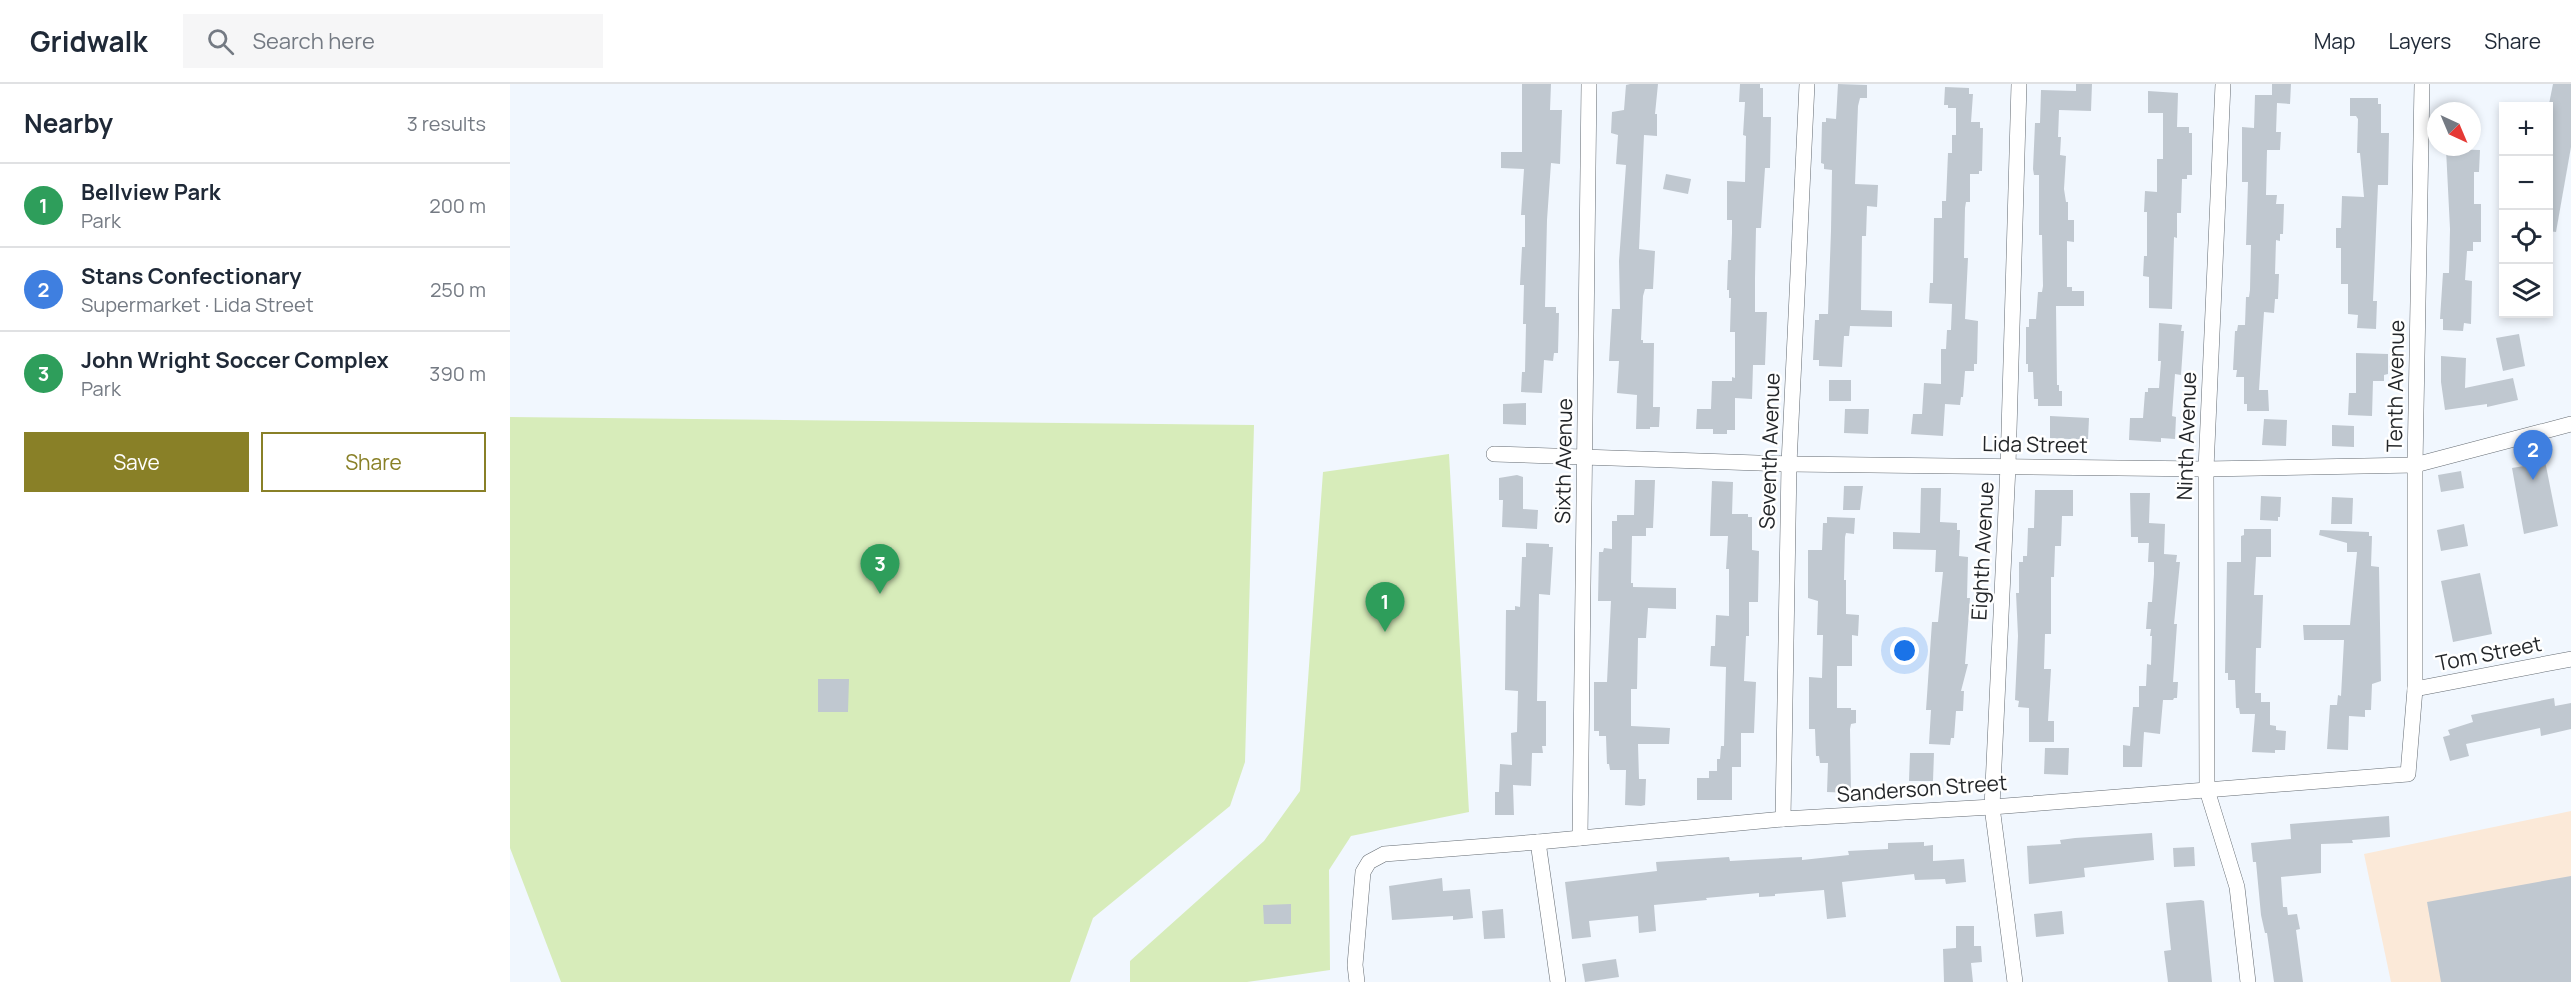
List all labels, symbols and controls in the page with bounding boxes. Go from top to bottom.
search box [183,14,603,68]
text: Gridwalk [30,22,147,60]
icon: search [204,25,237,58]
text: Search here [252,26,375,56]
text: Map [2314,27,2355,55]
text: Layers [2388,27,2451,55]
text: Share [2484,27,2541,55]
north arrow [2427,102,2481,156]
map controls [2499,102,2553,318]
button: + [2499,102,2553,156]
text: Nearby [24,105,113,141]
text: 3 results [407,110,486,137]
button: − [2499,156,2553,210]
text: Bellview Park [81,177,221,207]
text: 1 [39,192,48,219]
text: 200 m [429,192,486,219]
text: Park [81,207,121,234]
button: locate [2499,210,2553,264]
text: Stans Confectionary [81,261,302,291]
button: layers [2499,264,2553,318]
text: 2 [38,276,49,303]
text: 250 m [430,276,486,303]
text: Supermarket · Lida Street [81,291,314,318]
street label: Tenth Avenue [2380,320,2410,452]
text: John Wright Soccer Complex [81,345,389,375]
text: 3 [38,360,49,387]
text: 390 m [429,360,486,387]
street label: Ninth Avenue [2170,371,2202,501]
street label: Seventh Avenue [1752,372,1786,530]
text: Park [81,375,121,402]
street label: Sixth Avenue [1548,398,1578,524]
street label: Lida Street [1982,429,2088,459]
pin: 2 [2514,430,2552,480]
button: Save [24,432,249,492]
button: Share [261,432,486,492]
street label: Eighth Avenue [1964,481,2000,621]
pin: 3 [860,544,899,594]
pin: 1 [1366,582,1404,632]
street label: Tom Street [2434,629,2544,677]
your location [1890,636,1919,665]
street label: Sanderson Street [1836,768,2008,808]

